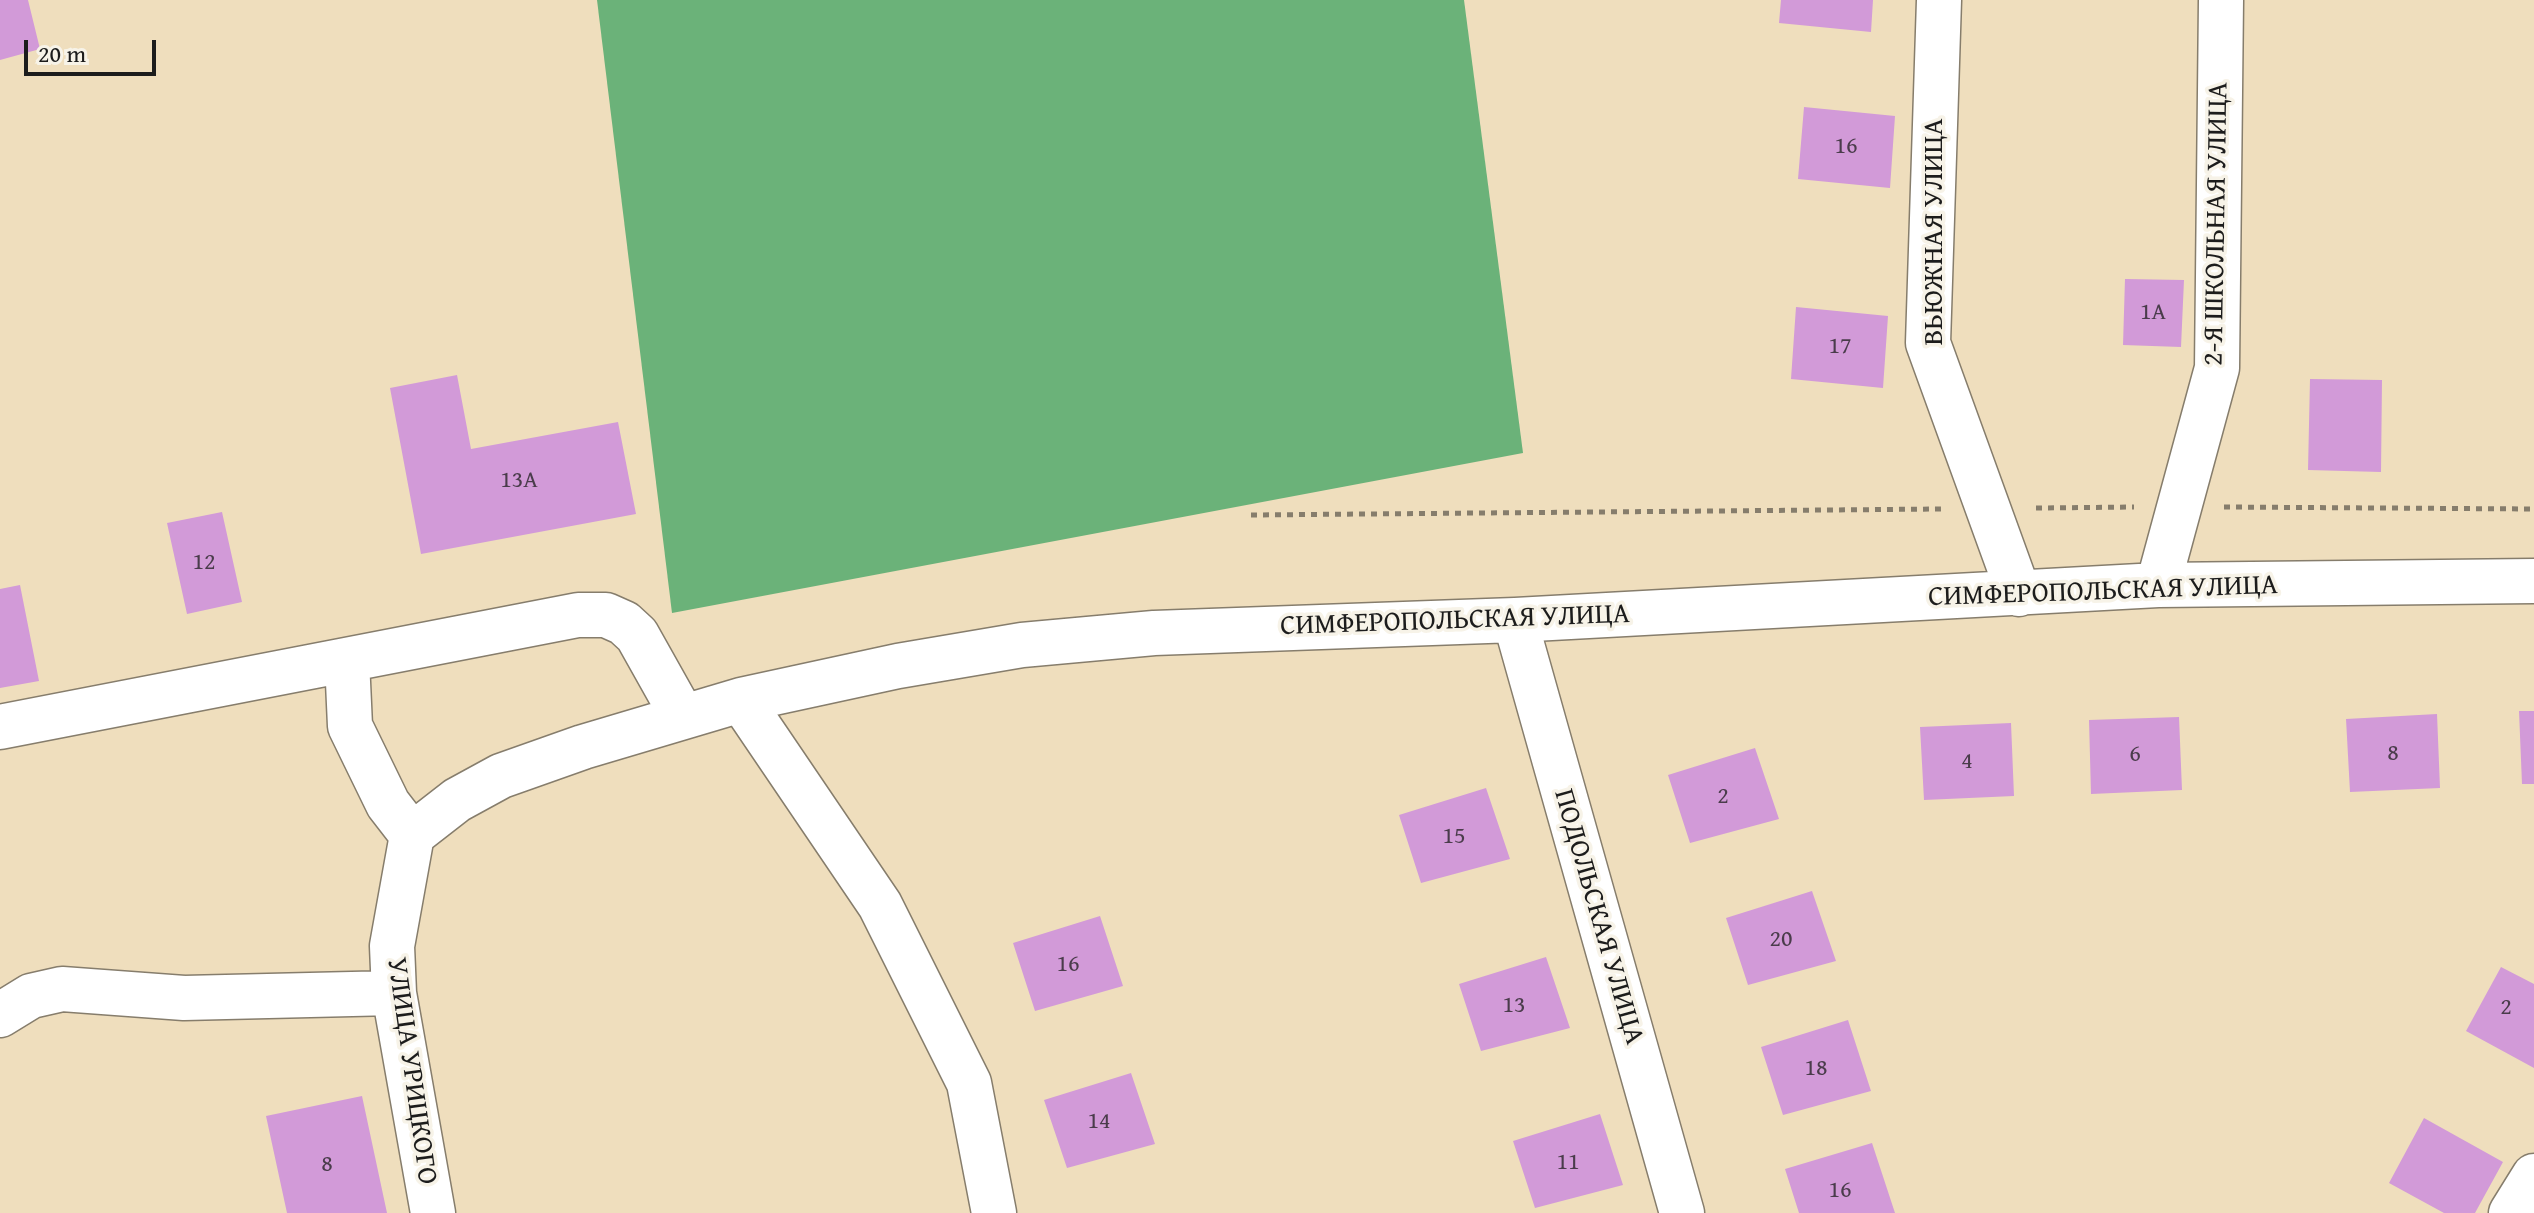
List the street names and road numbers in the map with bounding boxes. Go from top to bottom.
street label: 2-Я ШКОЛЬНАЯ УЛИЦА [2198,82,2236,366]
street label: ВЬЮЖНАЯ УЛИЦА [1918,118,1952,346]
street label: СИМФЕРОПОЛЬСКАЯ УЛИЦА [1928,569,2278,615]
street label: СИМФЕРОПОЛЬСКАЯ УЛИЦА [1280,598,1630,644]
street label: ПОДОЛЬСКАЯ УЛИЦА [1545,785,1651,1049]
street label: УЛИЦА УРИЦКОГО [378,955,444,1187]

